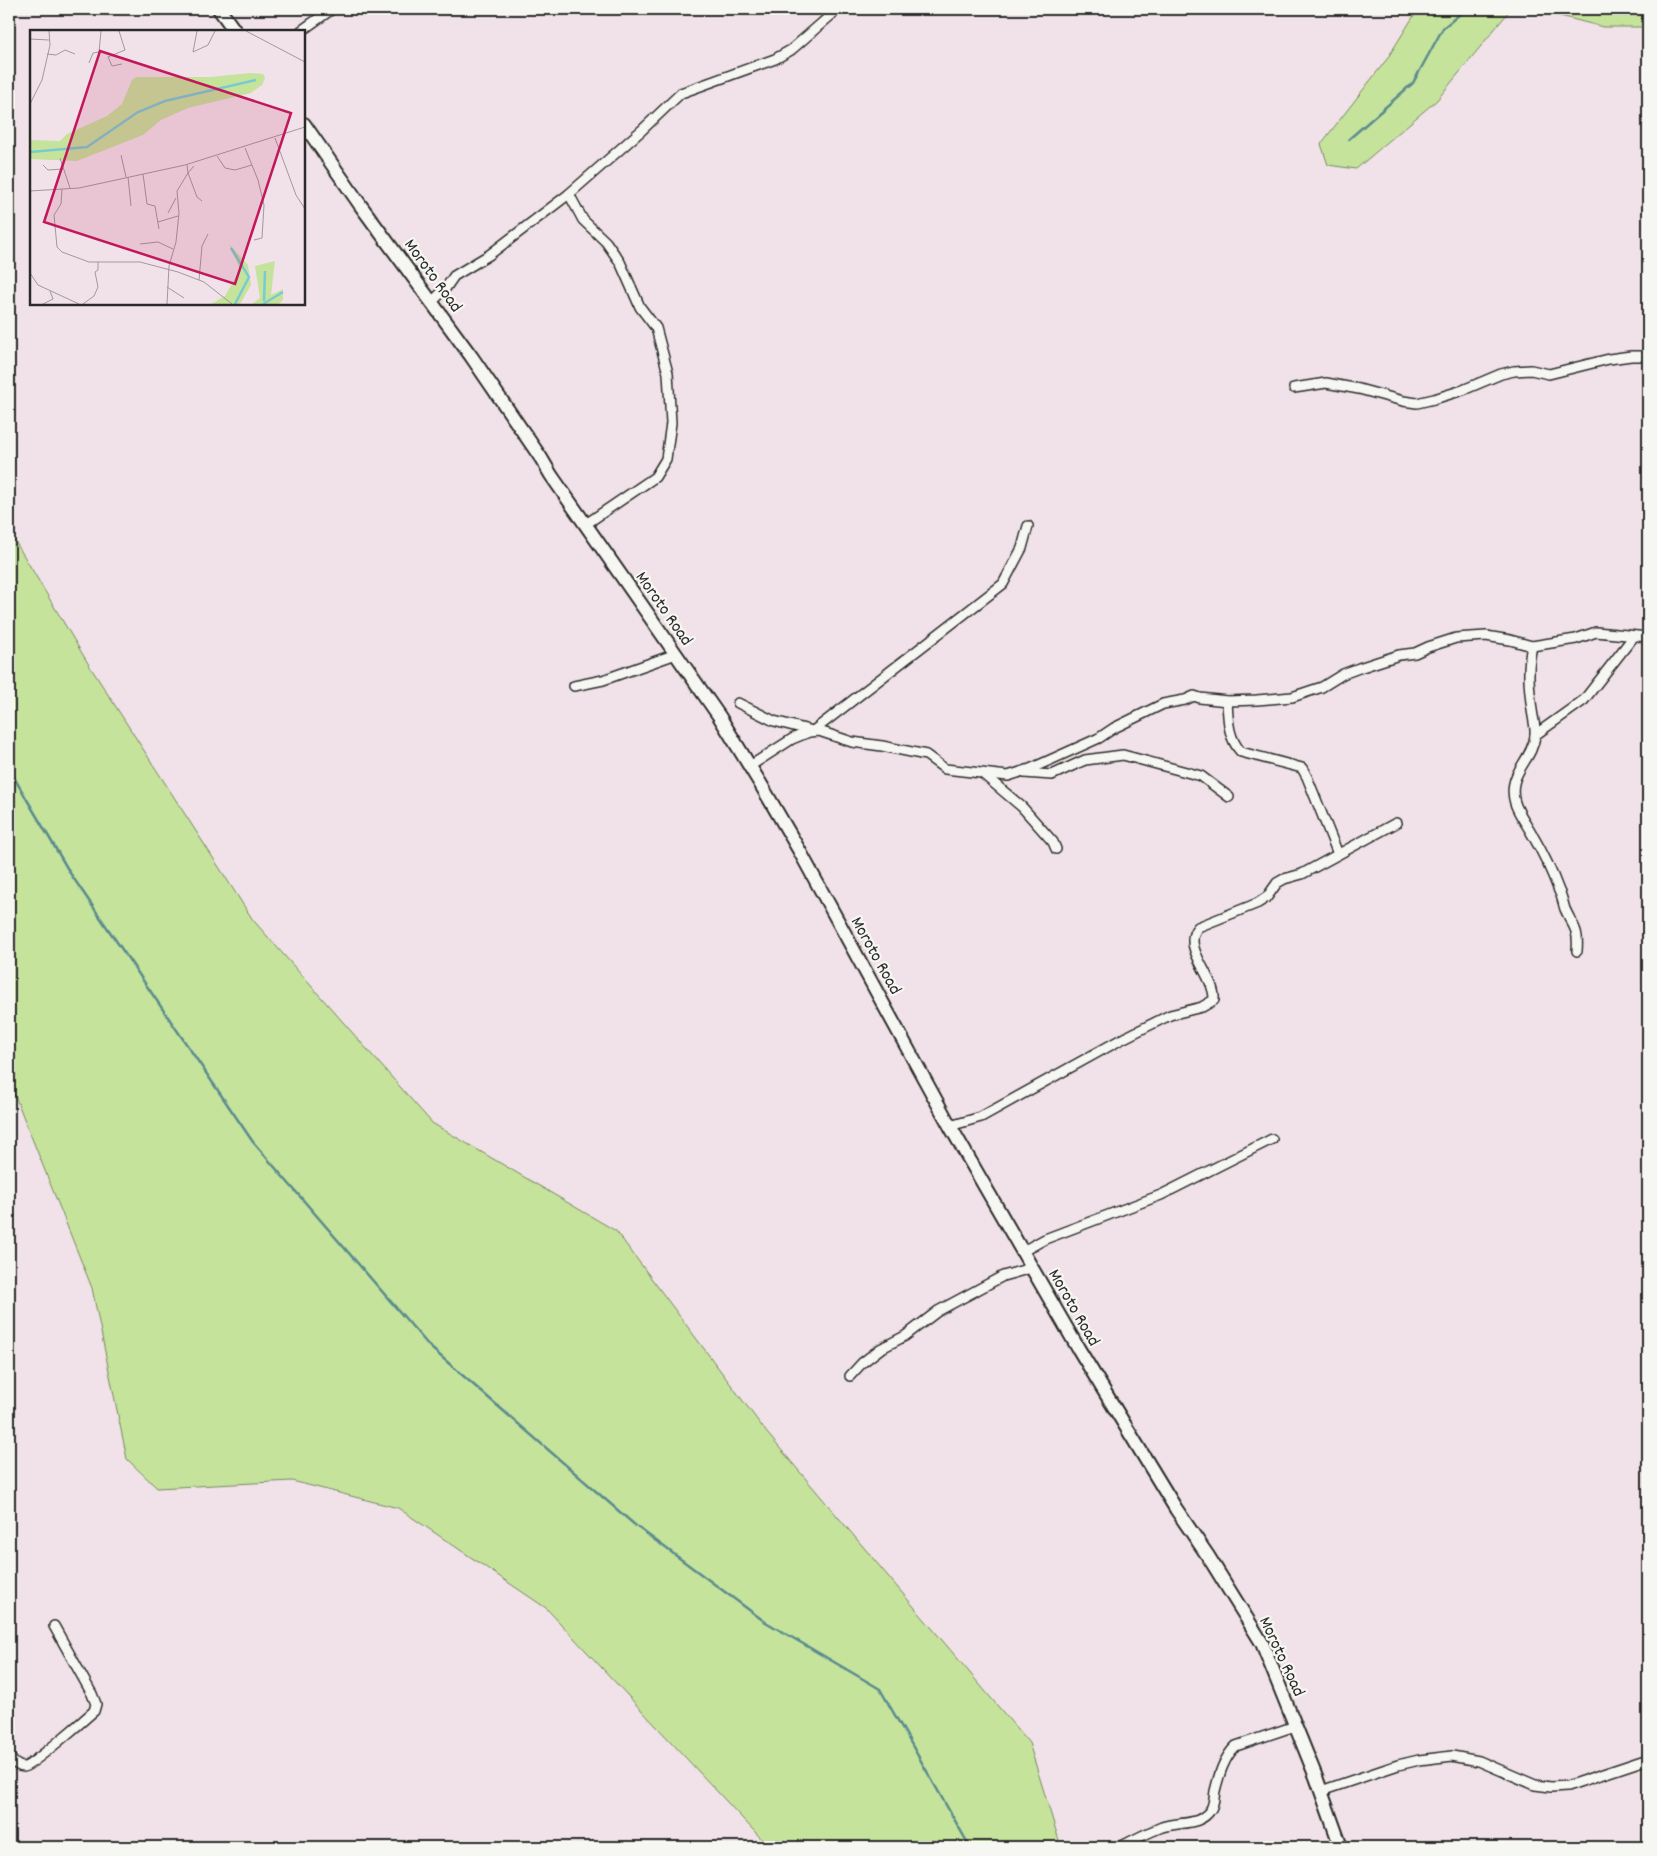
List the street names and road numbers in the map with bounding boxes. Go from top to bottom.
street label: Moroto Road [397,234,467,318]
street label: Moroto Road [628,567,698,652]
street label: Moroto Road [843,913,907,1000]
street label: Moroto Road [1041,1265,1105,1352]
street label: Moroto Road [1251,1613,1310,1701]

